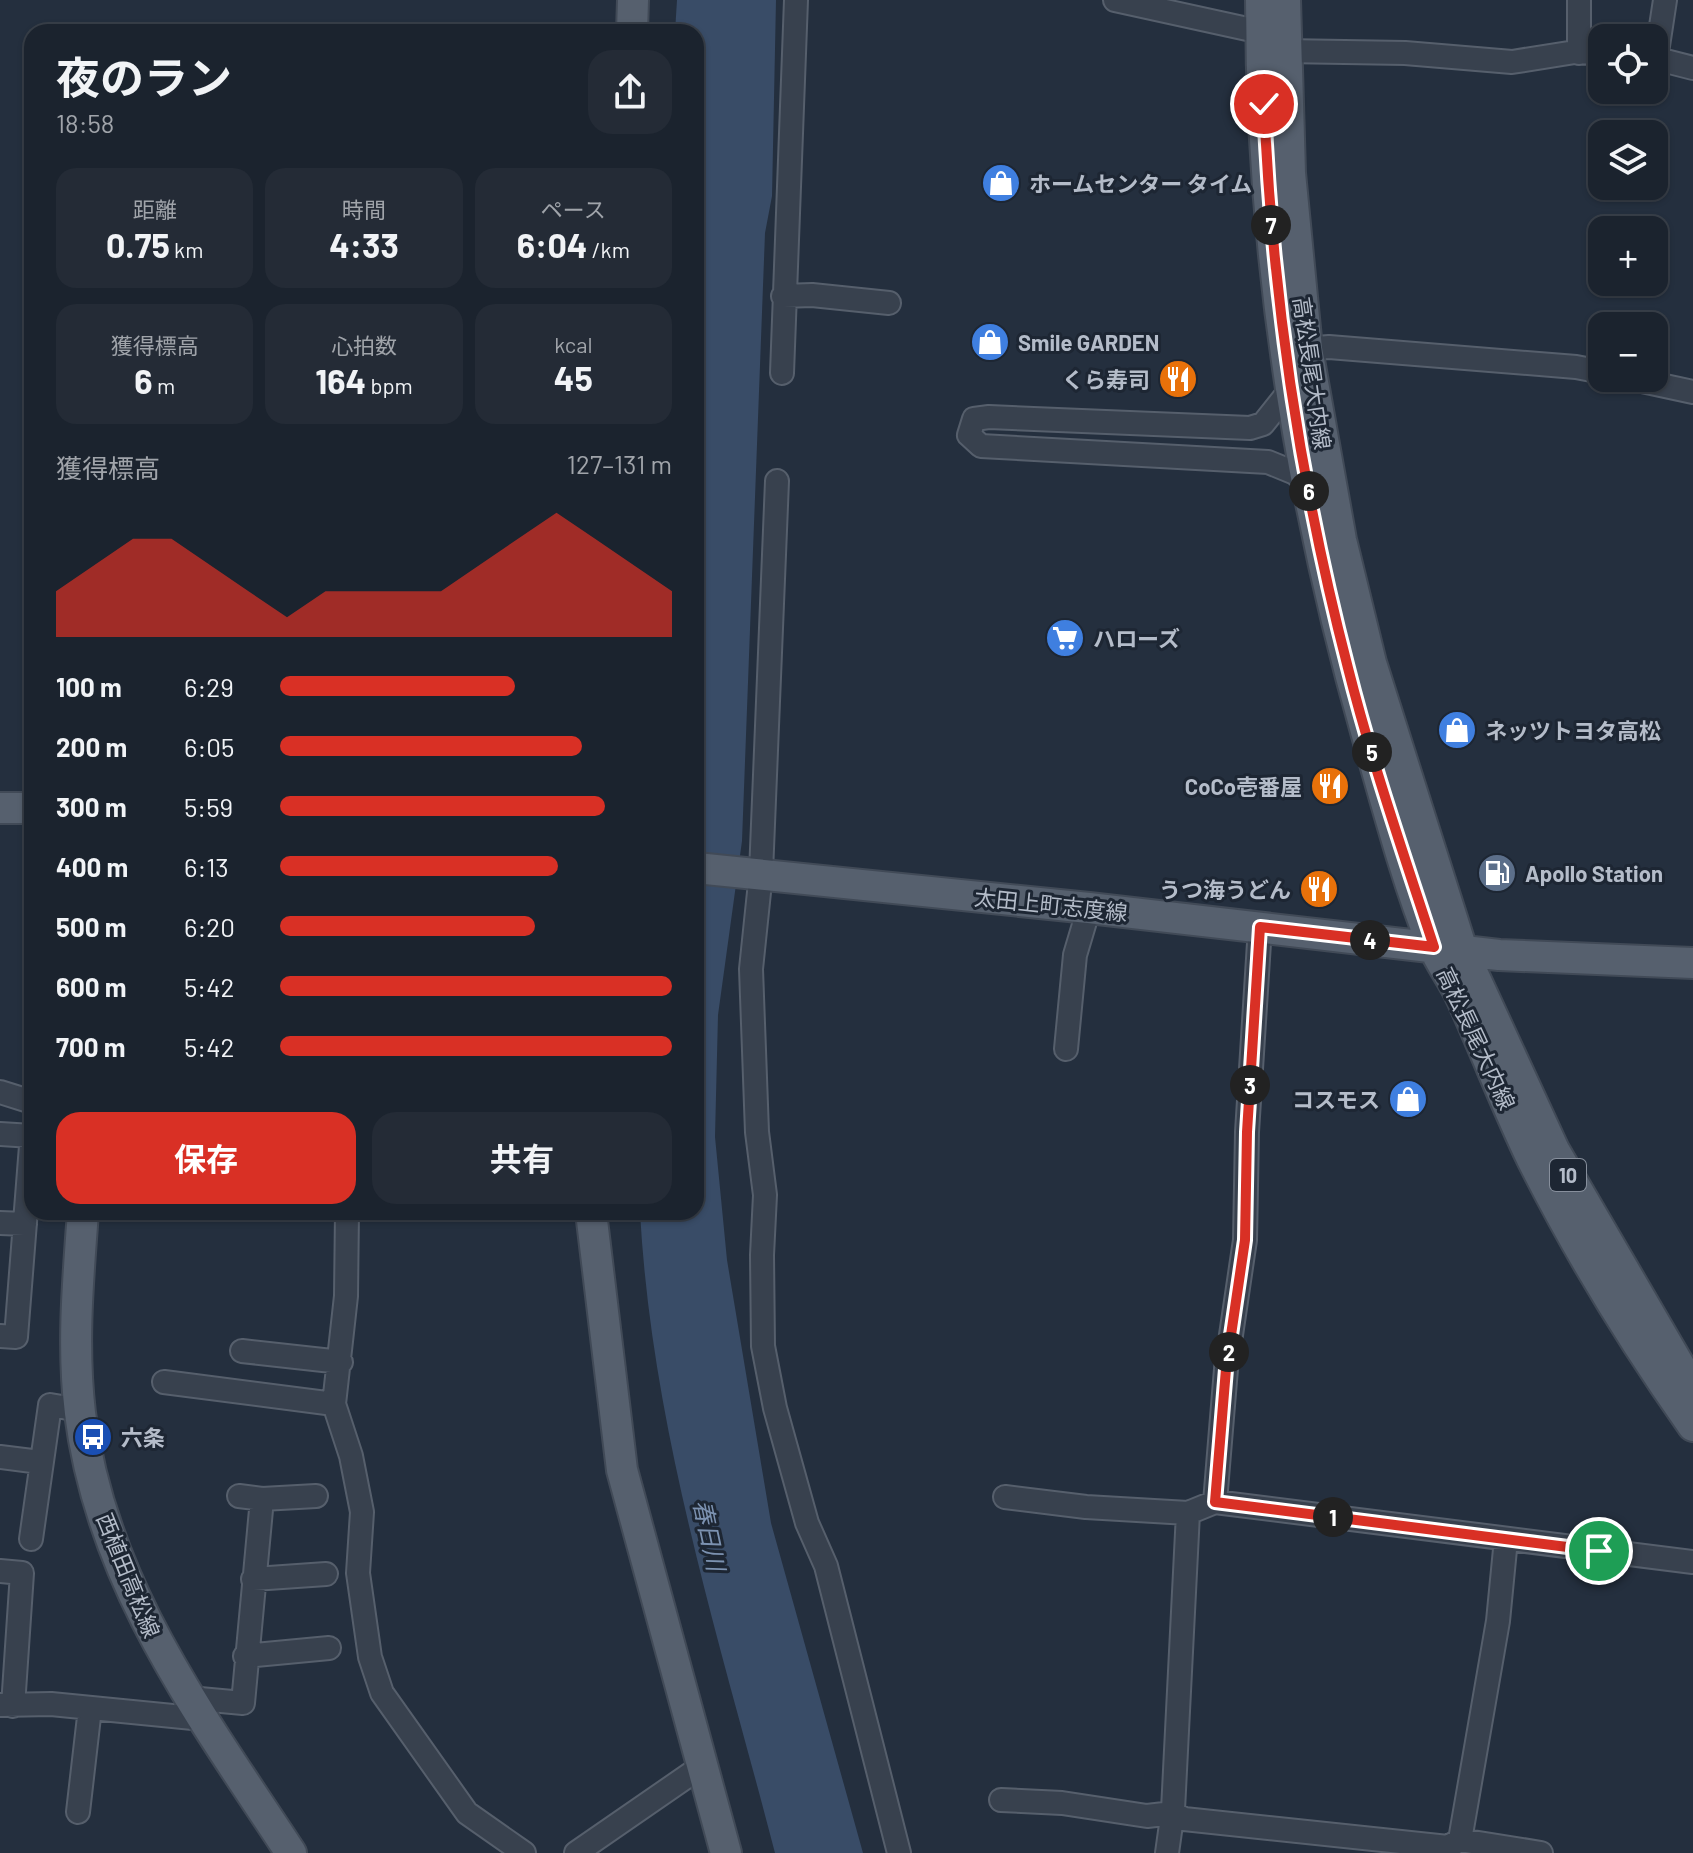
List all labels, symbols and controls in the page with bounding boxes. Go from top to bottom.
map controls [1588,24,1668,392]
button: locate [1588,24,1668,104]
text: 夜のラン [56,50,232,103]
button: share [588,50,672,134]
pin [1230,70,1298,138]
icon: check [1242,82,1286,126]
text: 18:58 [56,107,114,138]
button: layers [1588,120,1668,200]
shop icon: ホームセンター タイム [980,162,1022,204]
place label: ホームセンター タイム [1029,170,1252,196]
text: 距離 [133,196,177,222]
text: 時間 [342,196,386,222]
text: ペース [541,196,606,222]
pin: 7 [1251,205,1291,245]
text: 7 [1266,212,1276,238]
button: + [1588,216,1668,296]
text: 0.75 [106,224,170,265]
text: 4:33 [329,224,399,265]
text: 6:04 [517,224,587,265]
text: km [170,236,203,262]
text: /km [587,236,630,262]
street label: 高松長尾大内線 [1289,295,1337,451]
button: − [1588,312,1668,392]
shop icon: Smile GARDEN [969,321,1011,363]
place label: Smile GARDEN [1018,329,1159,355]
text: kcal [554,331,593,357]
text: 獲得標高 [111,332,199,358]
text: 心拍数 [331,332,397,358]
text: 45 [554,357,593,398]
restaurant icon: くら寿司 [1157,358,1199,400]
text: 6 [134,360,152,401]
text: 164 [315,360,366,401]
place label: くら寿司 [1062,366,1150,392]
text: m [152,372,175,398]
text: bpm [366,372,413,398]
text: 127–131 m [567,448,672,479]
text: 獲得標高 [56,452,160,483]
pin: 6 [1289,471,1329,511]
text: 6 [1303,478,1315,504]
supermarket icon: ハローズ [1044,617,1086,659]
place label: ハローズ [1093,625,1180,651]
text: 100 m [56,671,122,702]
text: 6:29 [184,671,234,702]
shop icon: ネッツトヨタ高松 [1436,709,1478,751]
place label: ネッツトヨタ高松 [1485,717,1661,743]
text: 200 m [56,731,127,762]
text: 6:05 [184,731,234,762]
pin: 5 [1352,732,1392,772]
text: 5 [1366,739,1378,765]
restaurant icon: CoCo壱番屋 [1309,765,1351,807]
place label: CoCo壱番屋 [1185,773,1302,799]
text: 300 m [56,791,127,822]
text: 5:59 [184,791,233,822]
text: 400 m [56,851,128,882]
text: 6:13 [184,851,229,882]
fuel station icon: Apollo Station [1476,852,1518,894]
place label: Apollo Station [1525,860,1663,886]
restaurant icon: うつ海うどん [1298,868,1340,910]
place label: うつ海うどん [1159,876,1291,902]
street label: 太田上町志度線 [973,883,1129,925]
text: 500 m [56,911,127,942]
text: 6:20 [184,911,235,942]
pin: 4 [1350,920,1390,960]
text: 4 [1363,927,1377,953]
street label: 高松長尾大内線 [1433,963,1521,1113]
text: 600 m [56,971,127,1002]
text: 5:42 [184,971,234,1002]
text: 700 m [56,1031,125,1062]
text: 5:42 [184,1031,234,1062]
pin: 3 [1230,1065,1270,1105]
text: 3 [1244,1072,1256,1098]
shop icon: コスモス [1387,1078,1429,1120]
place label: コスモス [1292,1086,1380,1112]
button: 保存 [56,1112,356,1204]
button: 共有 [372,1112,672,1204]
road number: 10 [1550,1159,1586,1191]
pin: 2 [1209,1332,1249,1372]
text: 2 [1223,1339,1235,1365]
bus stop icon: 六条 [72,1416,114,1458]
place label: 六条 [121,1424,165,1450]
water label: 春日川 [688,1497,732,1576]
pin: 1 [1313,1497,1353,1537]
text: 1 [1329,1504,1337,1530]
street label: 西植田高松線 [92,1509,166,1641]
pin [1565,1517,1633,1585]
icon: arrive [1577,1529,1621,1573]

